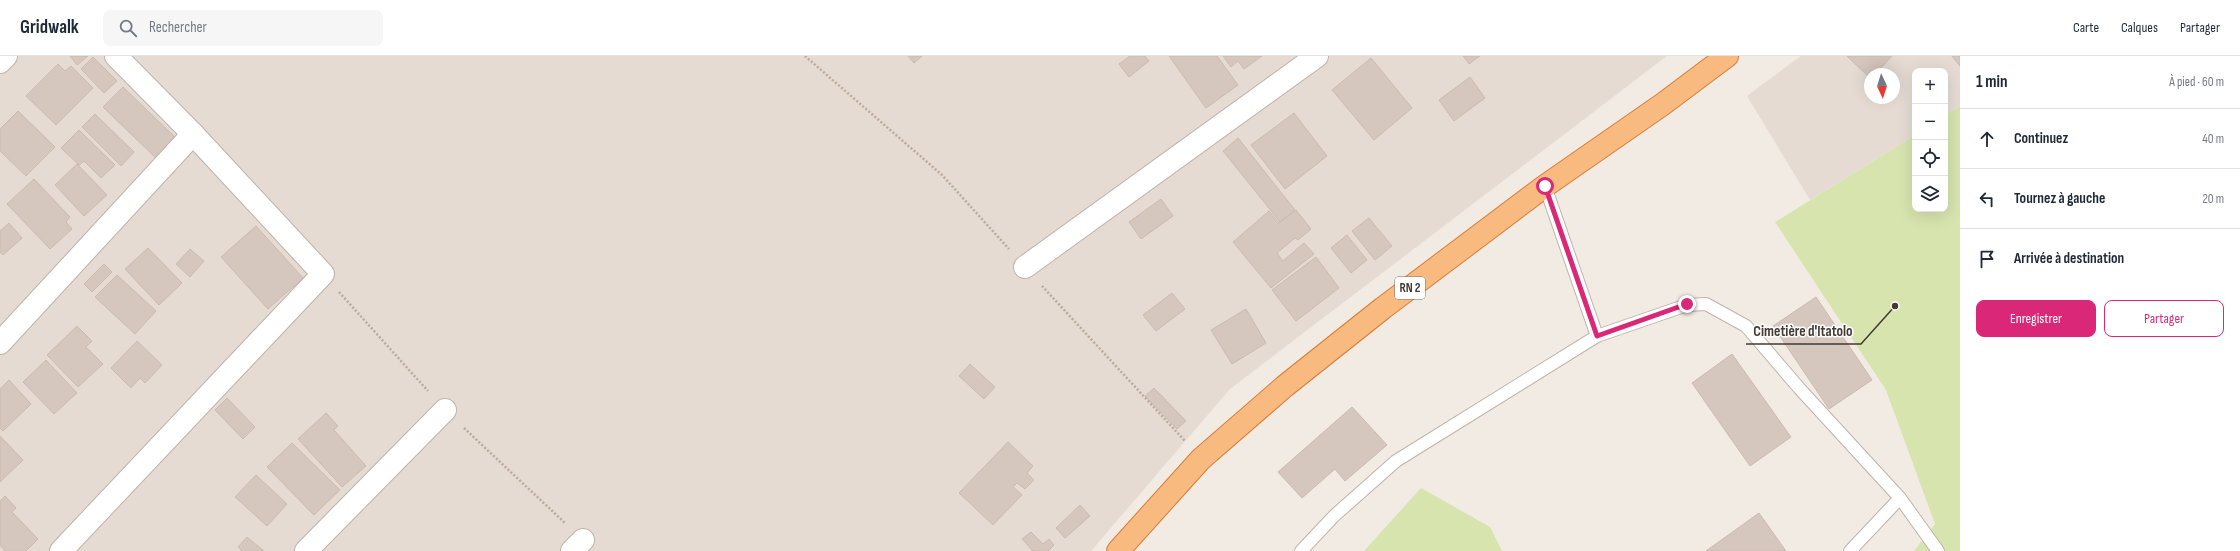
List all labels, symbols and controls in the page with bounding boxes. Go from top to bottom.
search box [103,10,383,46]
text: Gridwalk [20,16,79,39]
icon: search [117,17,139,39]
text: Rechercher [149,18,207,37]
text: Carte [2073,19,2099,36]
text: Calques [2121,19,2158,36]
text: Partager [2180,19,2220,36]
north arrow [1864,68,1900,104]
map controls [1912,68,1948,212]
button: + [1912,68,1948,104]
text: 1 min [1976,72,2008,92]
text: À pied · 60 m [2169,74,2224,90]
button: − [1912,104,1948,140]
icon: ahead [1976,128,1998,150]
text: Continuez [2014,129,2068,148]
text: 40 m [2202,131,2224,147]
button: locate [1912,140,1948,176]
button: layers [1912,176,1948,212]
route start [1536,177,1554,195]
icon: left [1976,188,1998,210]
text: Tournez à gauche [2014,189,2105,208]
text: 20 m [2202,191,2224,207]
icon: arrive [1976,248,1998,270]
text: Arrivée à destination [2014,249,2124,268]
road number: RN 2 [1395,277,1425,299]
route end [1678,295,1696,313]
button: Enregistrer [1976,300,2096,337]
button: Partager [2104,300,2224,337]
callout: Cimetière d'Itatolo [1746,317,1861,344]
text: Cimetière d'Itatolo [1753,322,1853,341]

